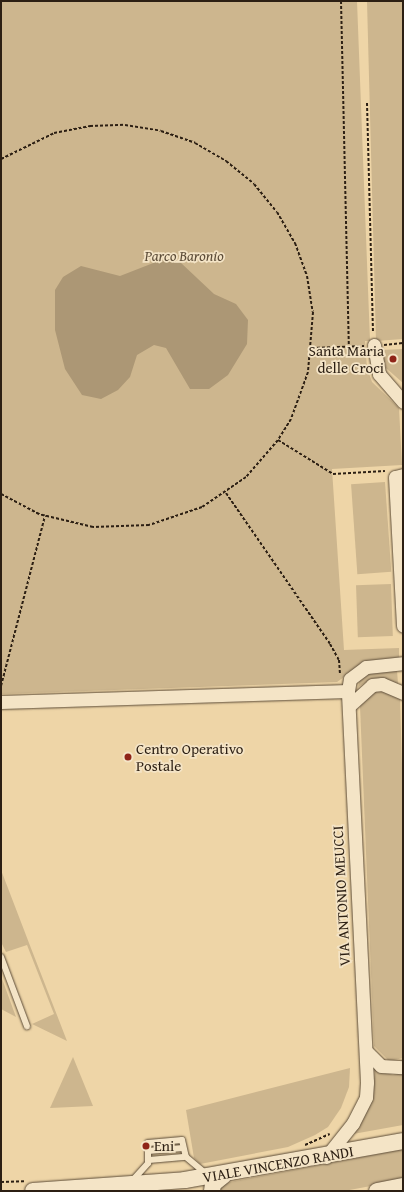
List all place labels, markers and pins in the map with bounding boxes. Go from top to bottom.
place label: Santa Maria delle Croci [309,341,384,376]
marker: Santa Maria delle Croci [387,353,399,365]
place label: Centro Operativo Postale [136,739,244,774]
marker: Centro Operativo Postale [123,752,133,762]
place label: Eni [154,1137,174,1155]
marker: Eni [141,1141,151,1151]

